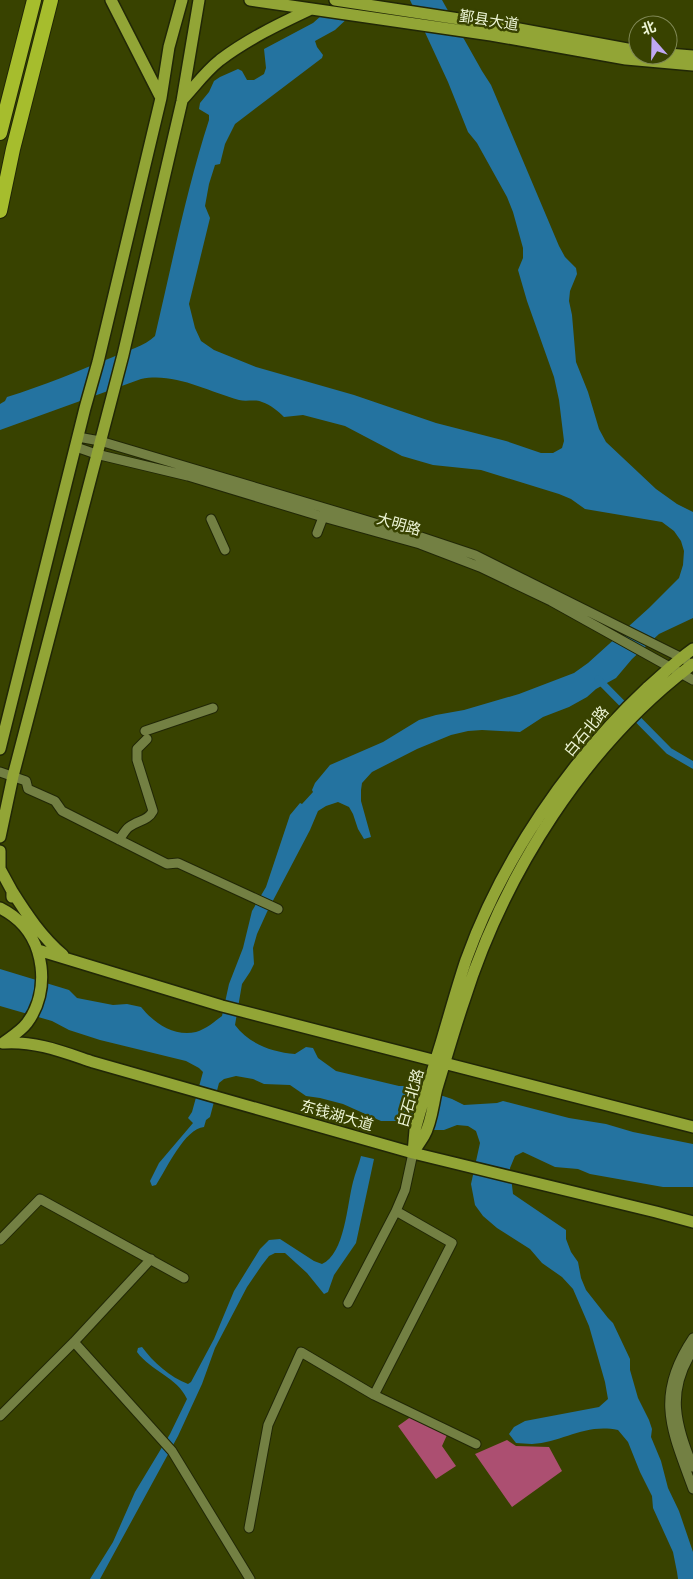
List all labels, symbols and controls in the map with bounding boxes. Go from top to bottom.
street label: 鄞县大道 [458,6,520,34]
north arrow [628,15,678,65]
text: 北 [639,17,658,39]
street label: 大明路 [375,509,423,539]
street label: 白石北路 [559,702,613,760]
street label: 白石北路 [393,1067,427,1129]
street label: 东钱湖大道 [298,1096,376,1134]

